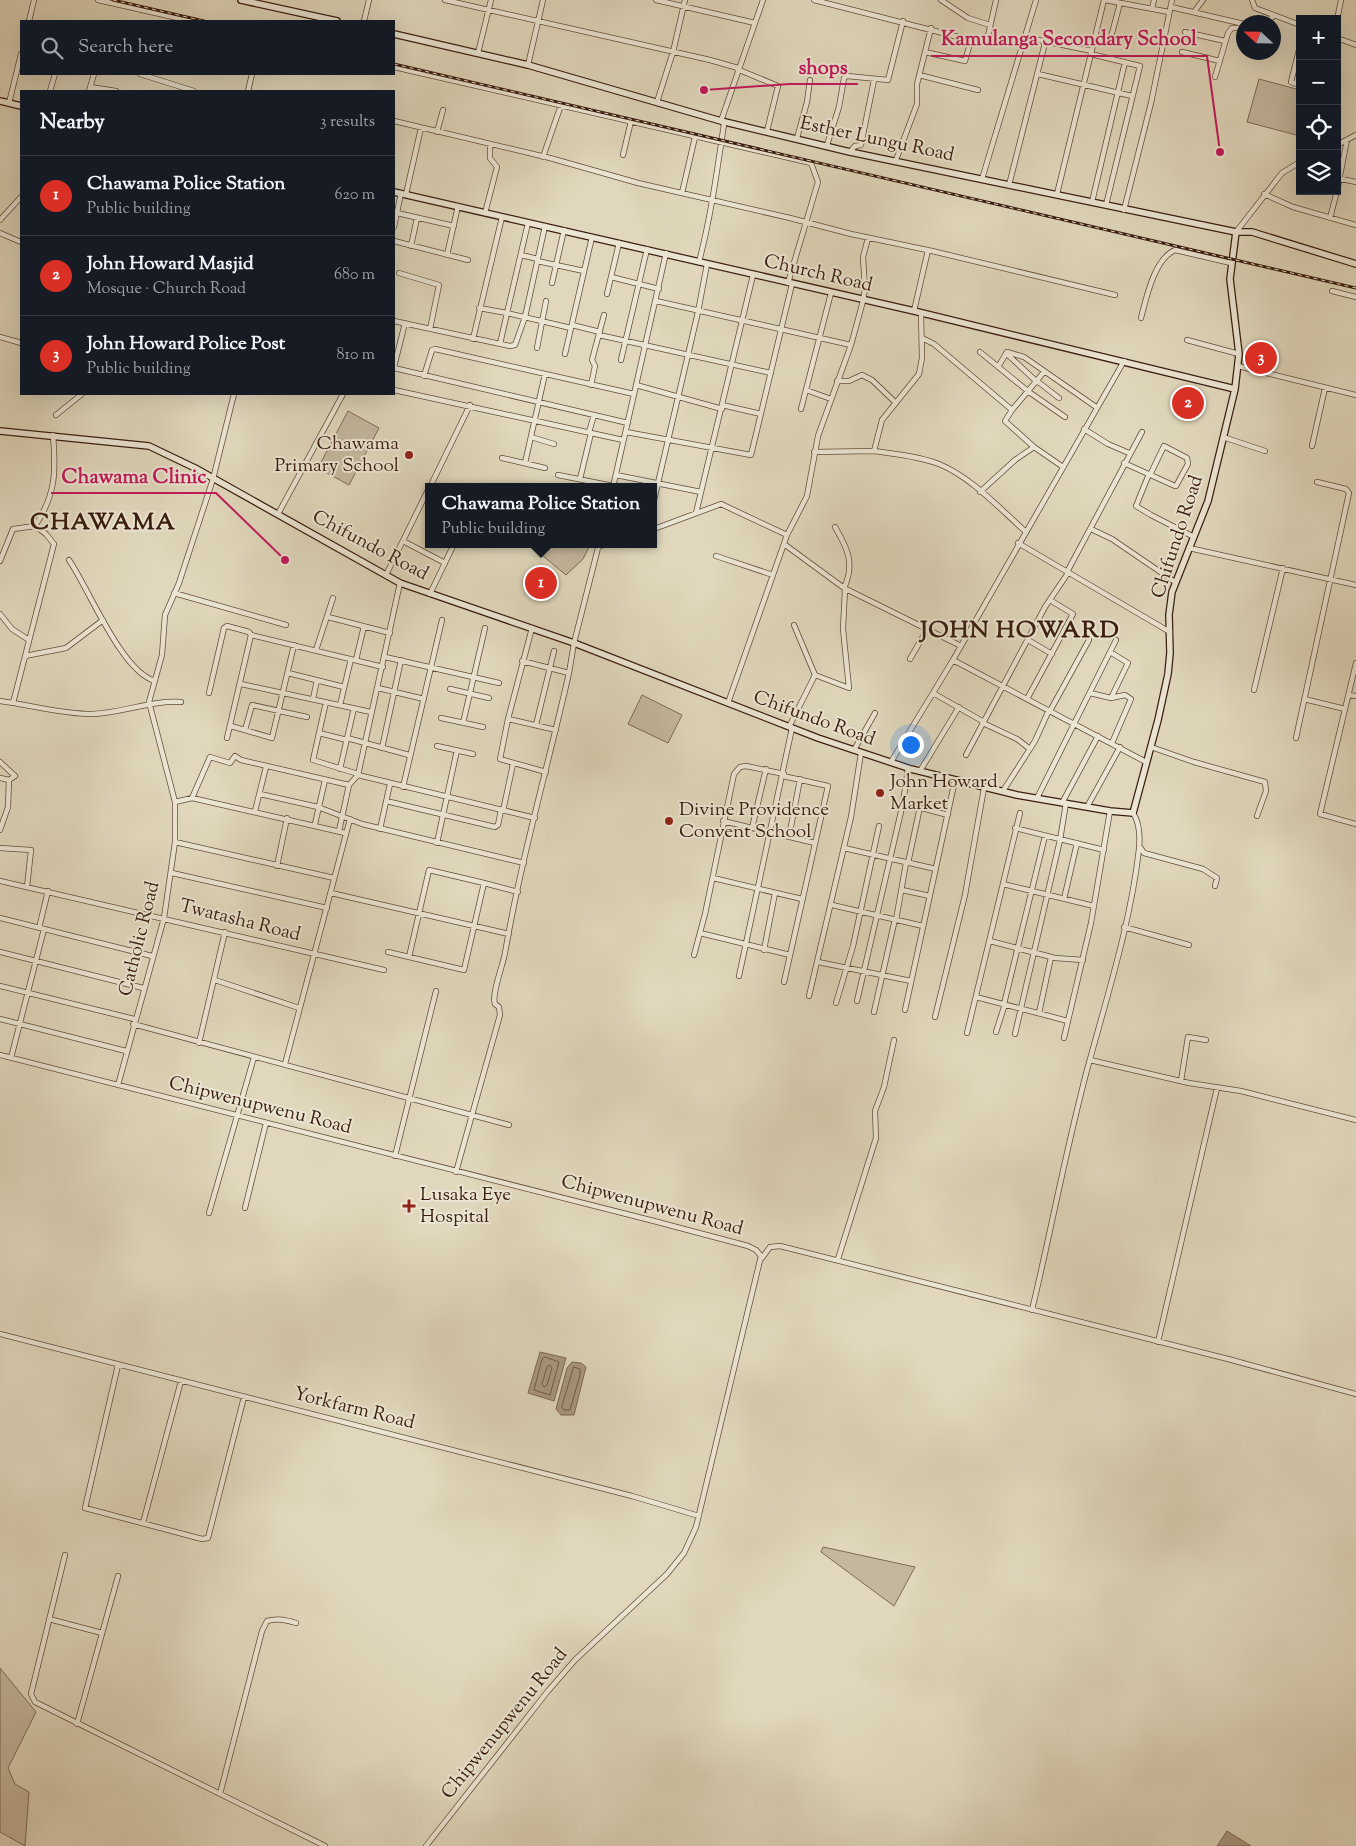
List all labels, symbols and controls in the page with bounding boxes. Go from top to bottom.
north arrow [1236,15,1281,60]
map controls [1296,15,1341,195]
button: + [1296,15,1341,60]
search box [20,20,395,75]
callout: Kamulanga Secondary School [931,21,1207,56]
text: Kamulanga Secondary School [941,26,1197,55]
icon: search [38,34,66,62]
text: Search here [78,34,173,61]
callout: shops [789,49,858,84]
text: shops [798,55,848,84]
button: − [1296,60,1341,105]
button: locate [1296,105,1341,150]
text: Nearby [40,108,105,138]
street label: Esther Lungu Road [797,110,957,170]
text: 3 results [320,111,375,134]
button: layers [1296,150,1341,195]
text: Chawama Police Station [87,171,286,198]
text: 1 [53,184,59,207]
text: 620 m [335,184,375,207]
text: Public building [87,198,191,221]
street label: Church Road [761,248,875,300]
text: John Howard Masjid [87,251,254,278]
text: 2 [52,264,60,287]
text: 680 m [334,264,375,287]
text: Mosque · Church Road [87,278,246,301]
text: John Howard Police Post [87,331,285,358]
pin: 3 [1245,339,1277,377]
text: 3 [53,344,59,367]
text: 810 m [337,344,375,367]
text: Public building [87,358,191,381]
pin: 2 [1172,384,1204,422]
place label: Chawama Primary School [274,431,399,480]
marker: Chawama Primary School [403,449,415,461]
callout: Chawama Clinic [51,458,216,493]
text: Chawama Clinic [62,464,206,493]
street label: Chifundo Road [1145,472,1211,602]
popup [425,483,657,548]
text: Chawama Police Station [442,491,640,518]
street label: Chifundo Road [307,504,433,588]
district label: CHAWAMA [30,506,176,540]
text: Public building [442,518,545,541]
pin: 1 [525,564,557,602]
district label: JOHN HOWARD [918,614,1120,648]
street label: Chifundo Road [749,684,879,754]
your location [898,732,924,758]
place label: John Howard Market [889,769,998,818]
marker: John Howard Market [874,787,886,799]
place label: Divine Providence Convent School [679,797,829,846]
marker: Divine Providence Convent School [663,815,675,827]
street label: Catholic Road [113,879,167,999]
street label: Twatasha Road [177,893,304,949]
street label: Chipwenupwenu Road [166,1070,355,1142]
street label: Chipwenupwenu Road [558,1169,746,1243]
place label: Lusaka Eye Hospital [420,1182,511,1231]
marker: Lusaka Eye Hospital [402,1199,416,1213]
street label: Yorkfarm Road [291,1381,418,1437]
street label: Chipwenupwenu Road [435,1642,575,1805]

